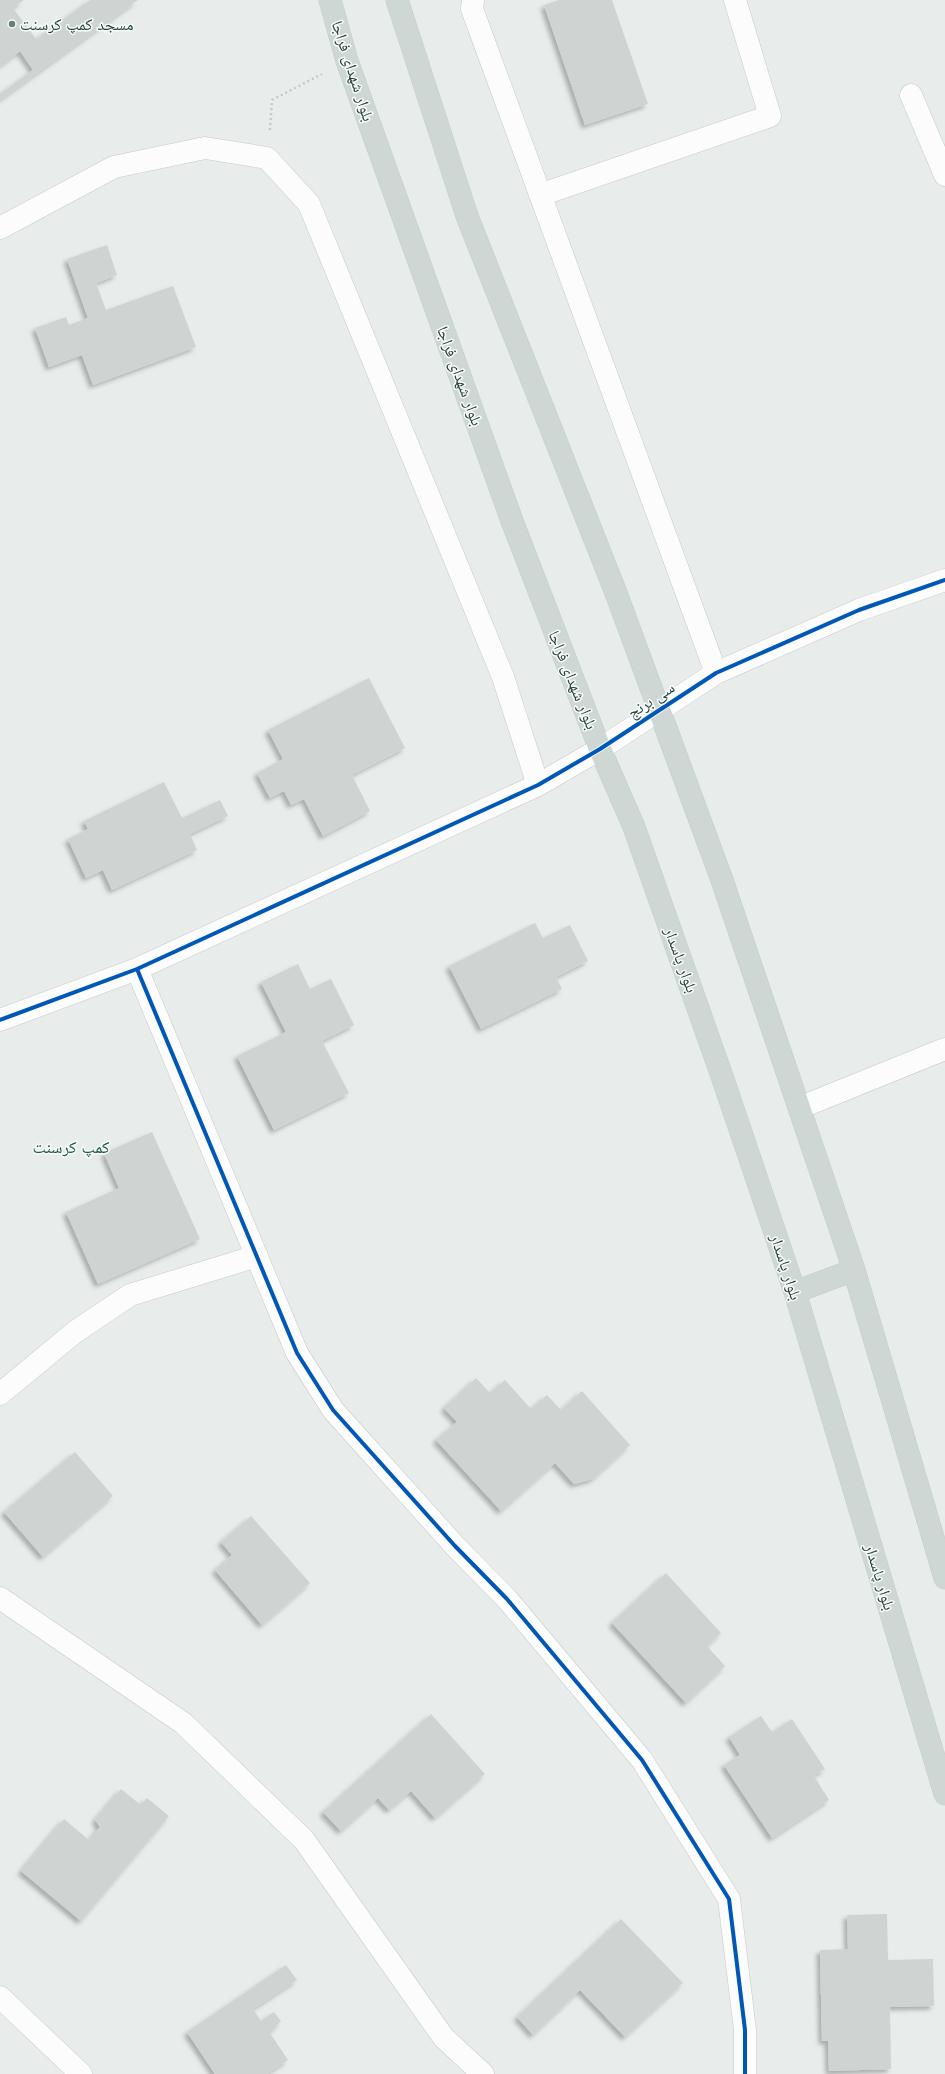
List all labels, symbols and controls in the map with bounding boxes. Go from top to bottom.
place label: مسجد کمپ کرسنت [20,13,133,36]
street label: بلوار شهدای فراجا [326,18,380,124]
marker: مسجد کمپ کرسنت [7,19,17,29]
street label: بلوار شهدای فراجا [431,323,489,429]
street label: بلوار شهدای فراجا [543,627,603,733]
street label: سی برنج [623,676,679,724]
street label: بلوار پاسدار [658,923,703,996]
district label: کمپ کرسنت [32,1135,110,1159]
street label: بلوار پاسدار [764,1230,807,1303]
street label: بلوار پاسدار [859,1540,901,1613]

